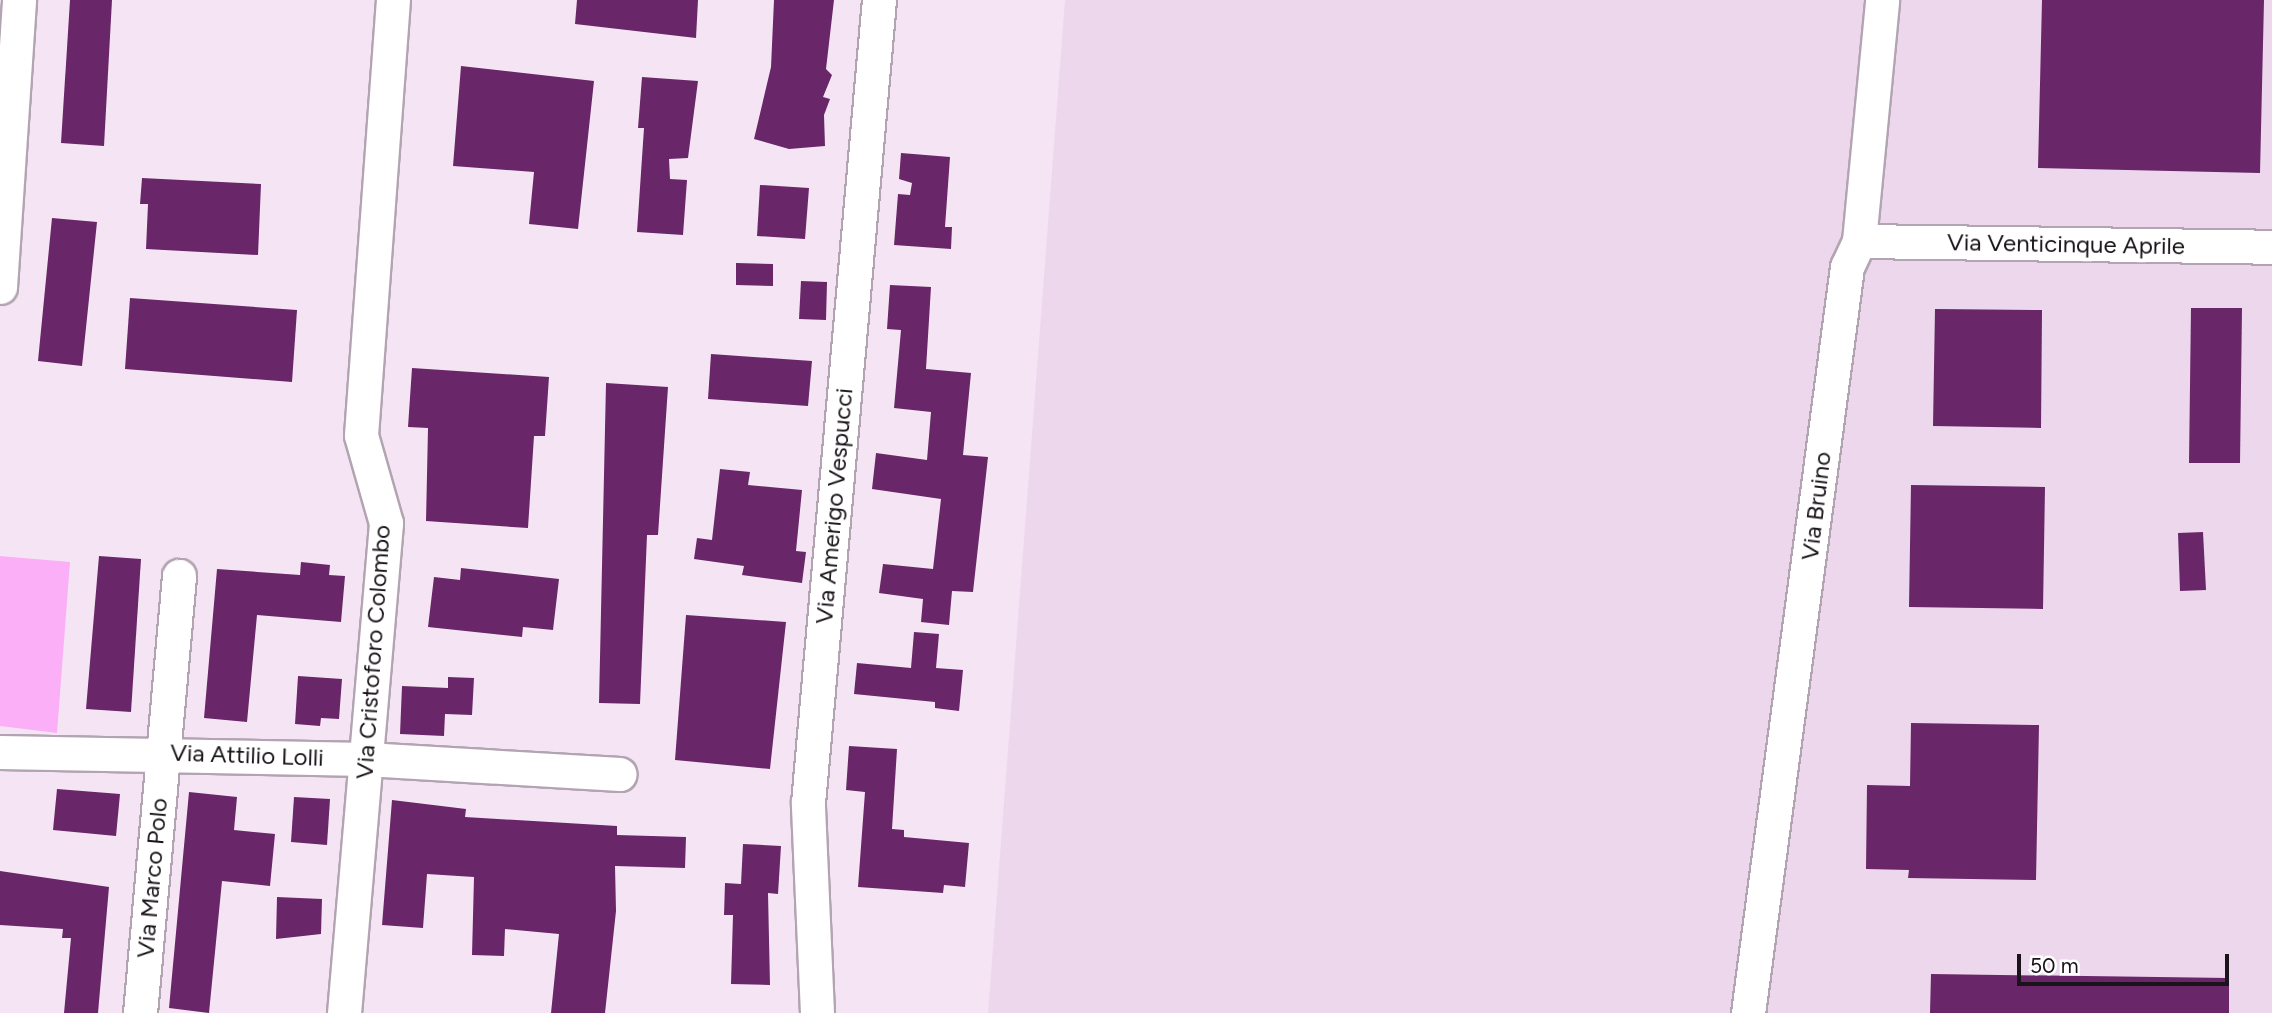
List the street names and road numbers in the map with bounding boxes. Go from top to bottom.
street label: Via Venticinque Aprile [1947,228,2185,260]
street label: Via Amerigo Vespucci [809,387,859,625]
street label: Via Bruino [1795,450,1837,562]
street label: Via Cristoforo Colombo [350,524,396,780]
street label: Via Attilio Lolli [170,738,324,772]
street label: Via Marco Polo [131,797,173,959]

